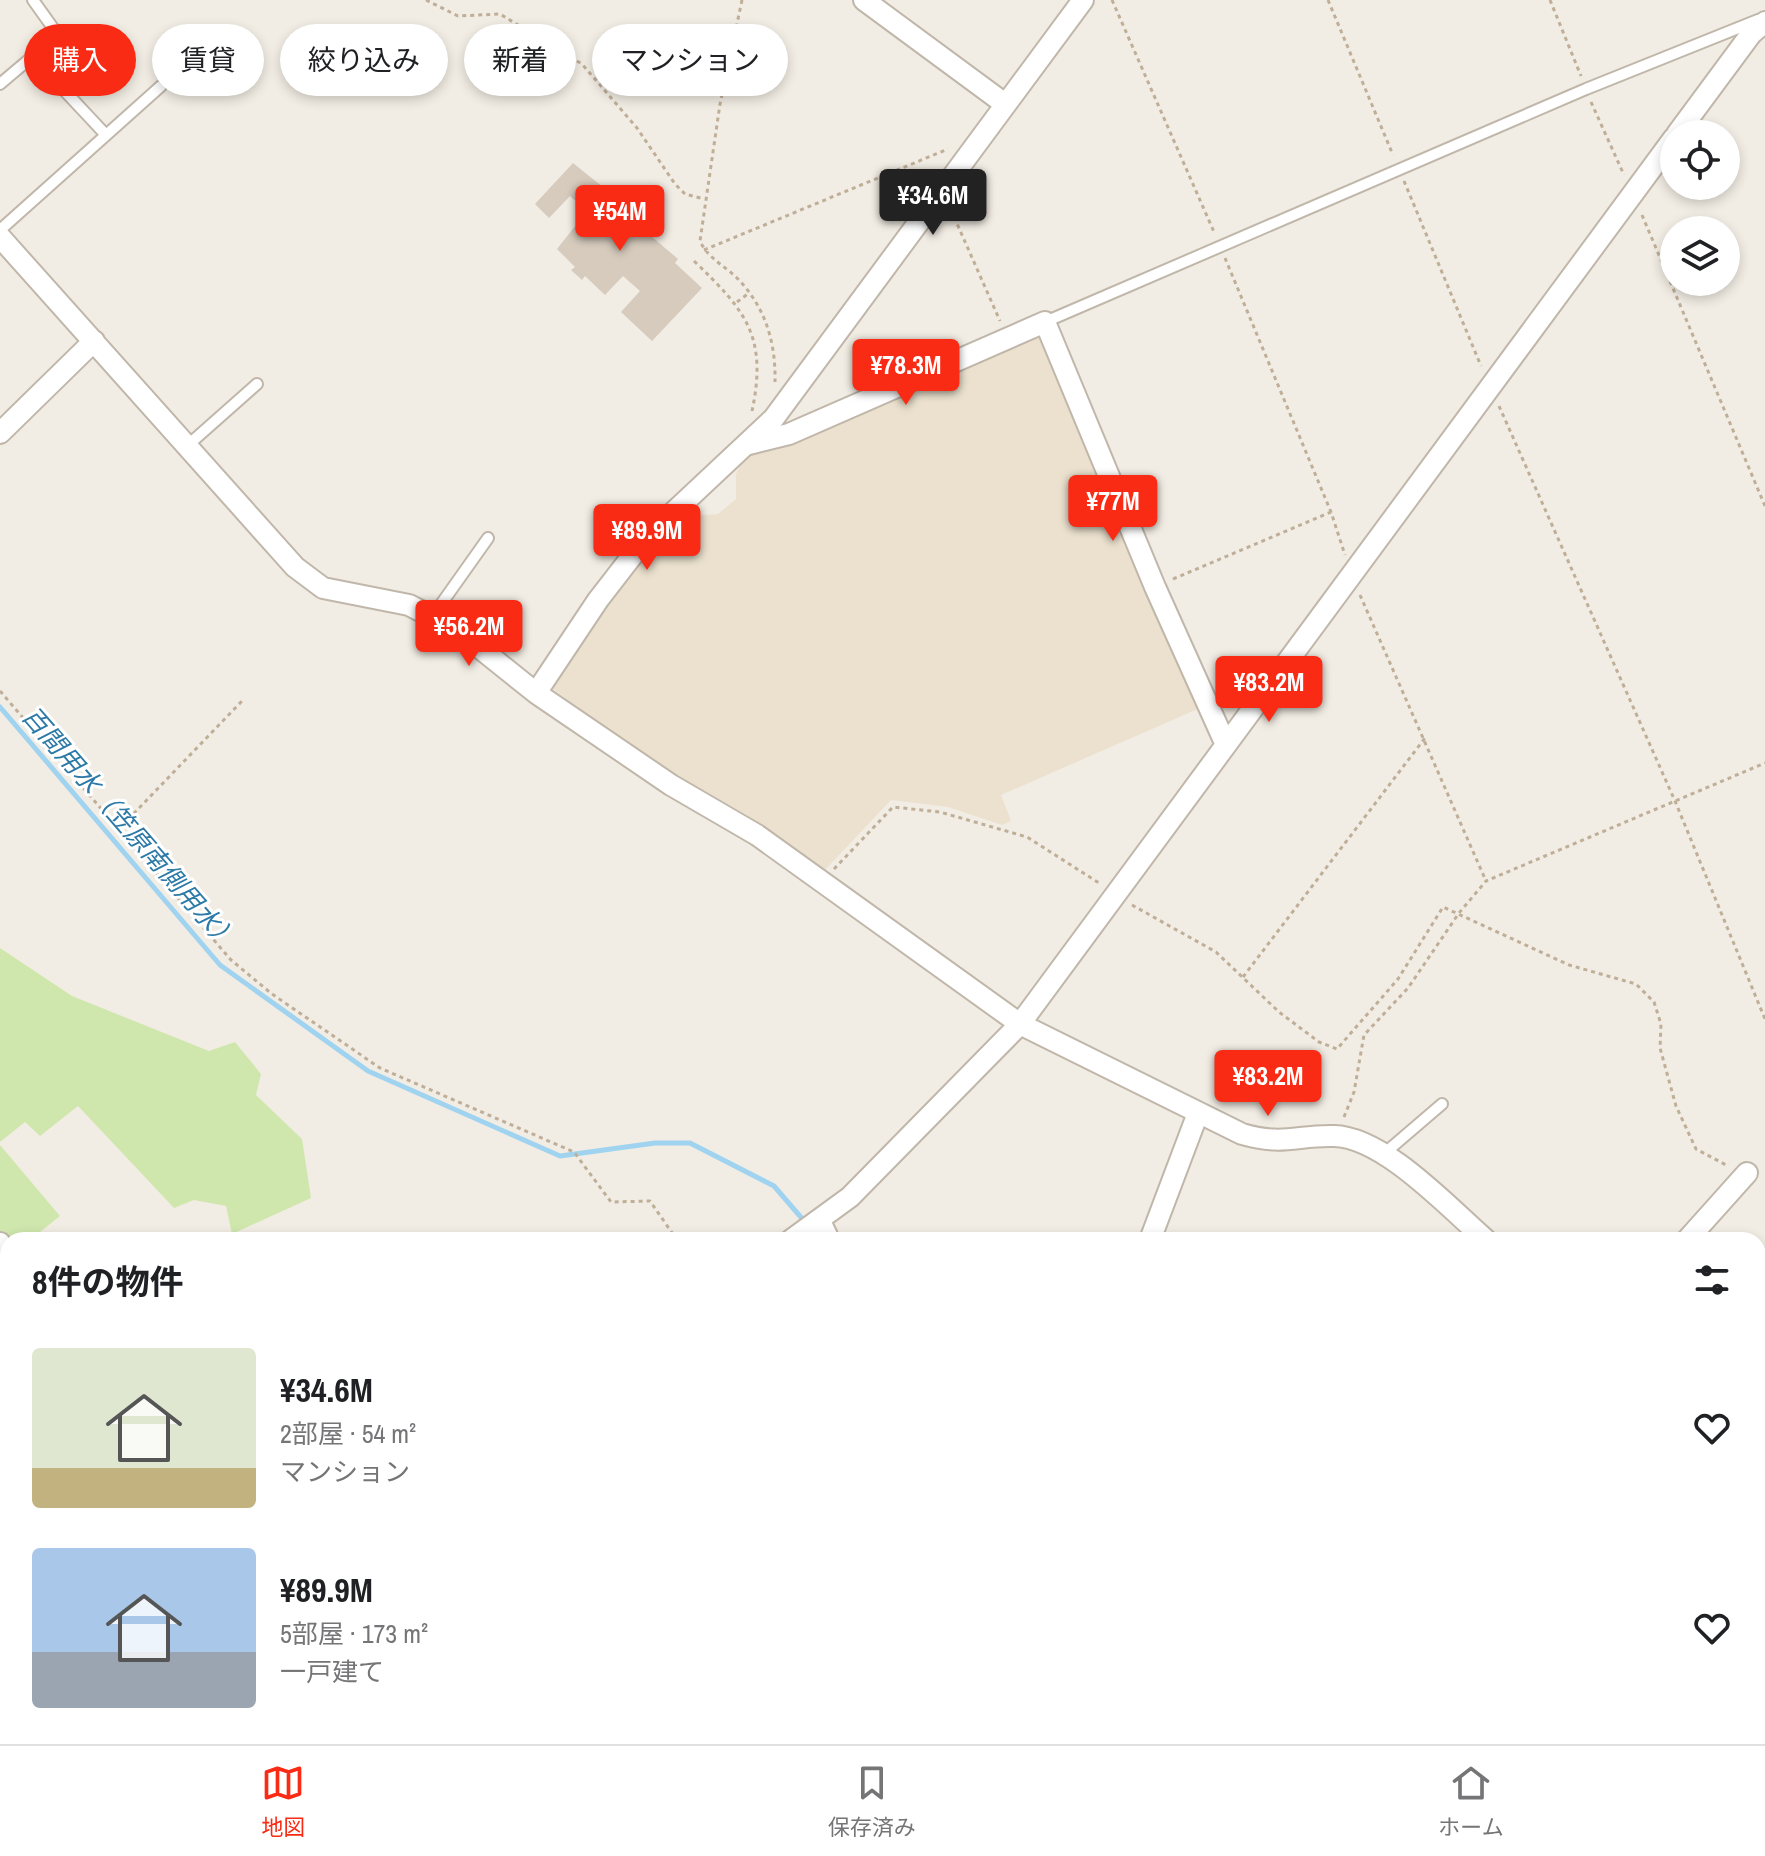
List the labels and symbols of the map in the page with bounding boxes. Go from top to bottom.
pin: ¥34.6M [868,169,998,237]
pin: ¥54M [573,185,667,253]
pin: ¥78.3M [841,339,971,407]
pin: ¥77M [1066,475,1160,543]
pin: ¥89.9M [582,504,712,572]
pin: ¥56.2M [404,600,534,668]
pin: ¥83.2M [1204,656,1334,724]
water label: 百間用水（笠原南側用水） [14,699,246,957]
pin: ¥83.2M [1203,1050,1333,1118]

